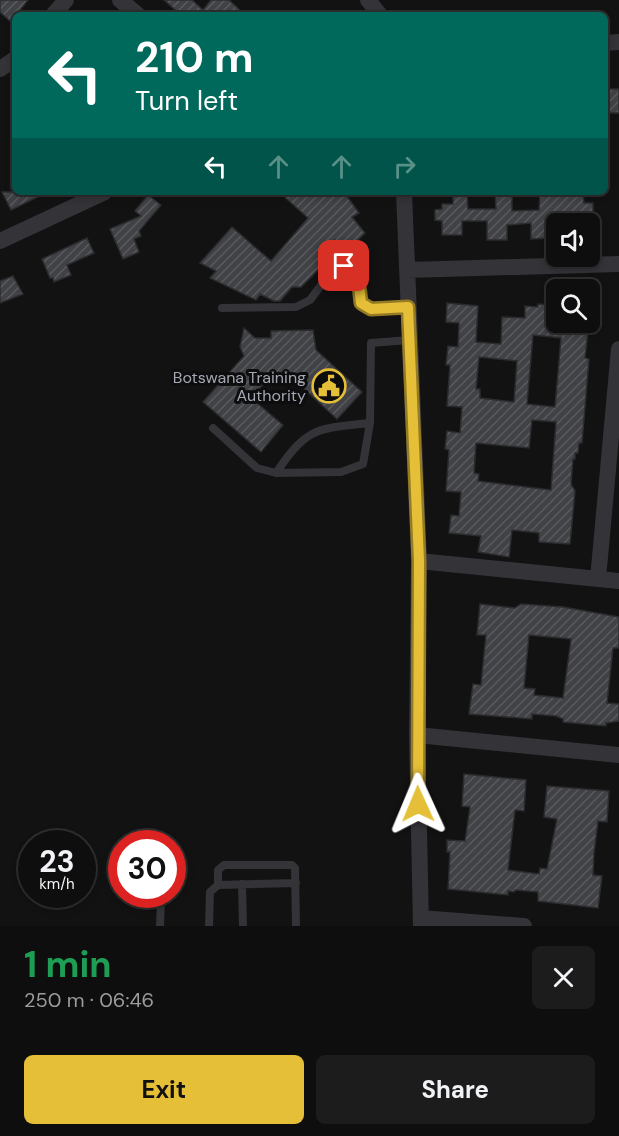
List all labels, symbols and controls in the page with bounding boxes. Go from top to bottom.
text: 210 m [135,30,253,85]
icon: left [36,36,114,114]
text: Turn left [135,83,238,118]
icon: left [199,150,232,183]
icon: ahead [262,150,295,183]
icon: ahead [325,150,358,183]
icon: right [388,150,421,183]
map controls [546,213,600,333]
button: sound [546,213,600,267]
pin [318,240,369,291]
icon: arrive [327,249,360,282]
button: search [546,279,600,333]
place label: Botswana Training Authority [173,367,306,406]
public building icon: Botswana Training Authority [311,368,347,404]
position arrow [386,772,450,836]
speed limit sign: 30 [108,830,186,908]
text: 23 [39,842,75,881]
text: km/h [39,874,75,894]
text: 1 min [24,941,112,988]
button: close [532,946,595,1009]
text: 250 m · 06:46 [24,987,154,1013]
button: Exit [24,1055,304,1124]
button: Share [316,1055,595,1124]

